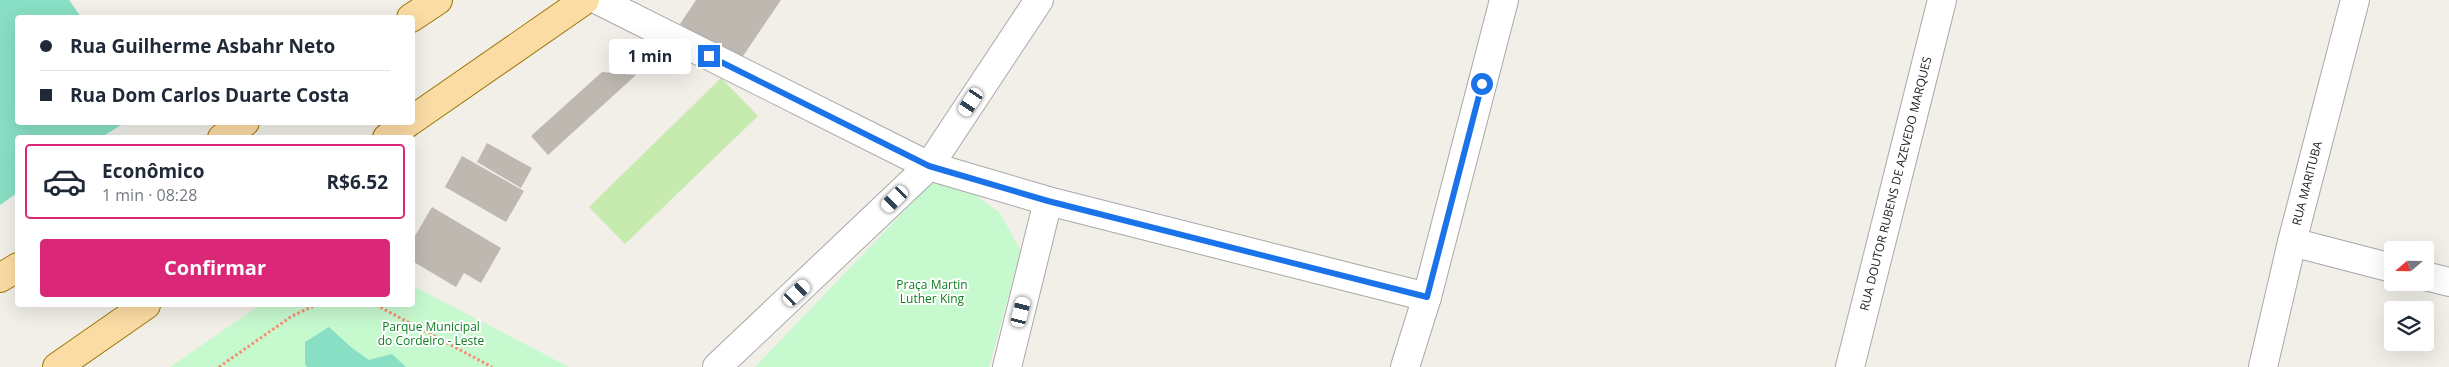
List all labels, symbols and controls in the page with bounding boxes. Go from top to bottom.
text: Rua Guilherme Asbahr Neto [70,33,335,59]
callout: 1 min [609,38,692,74]
text: 1 min [628,45,672,67]
route end [698,45,720,67]
street label: RUA DOUTOR RUBENS DE AZEVEDO MARQUES [1855,55,1935,312]
route start [1471,73,1493,95]
text: Rua Dom Carlos Duarte Costa [70,82,349,108]
car [956,85,985,119]
street label: RUA MARITUBA [2288,139,2326,227]
text: Econômico [102,158,204,184]
icon: car [42,159,87,204]
text: R$6.52 [327,169,388,195]
car [879,183,910,215]
text: 1 min · 08:28 [102,184,197,206]
button: Confirmar [40,239,390,297]
north arrow [2384,241,2434,291]
map controls [2384,241,2434,351]
park label: Praça Martin Luther King [896,276,968,307]
car [780,277,813,309]
car [1010,296,1031,328]
button: layers [2384,301,2434,351]
park label: Parque Municipal do Cordeiro - Leste [378,318,484,349]

